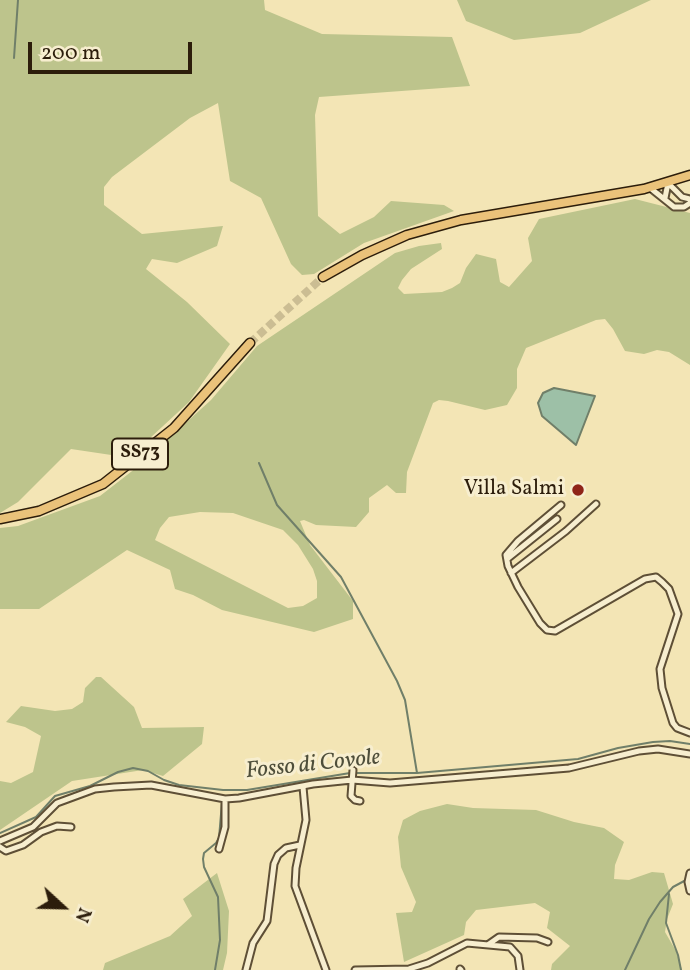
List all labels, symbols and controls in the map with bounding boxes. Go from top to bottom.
scale bar [32,28,196,72]
text: 200 m [41,39,101,68]
road number: SS73 [112,438,168,470]
place label: Villa Salmi [464,477,564,503]
marker: Villa Salmi [570,482,586,498]
water label: Fosso di Covole [244,745,382,787]
north arrow [28,872,98,942]
text: N [68,904,97,926]

